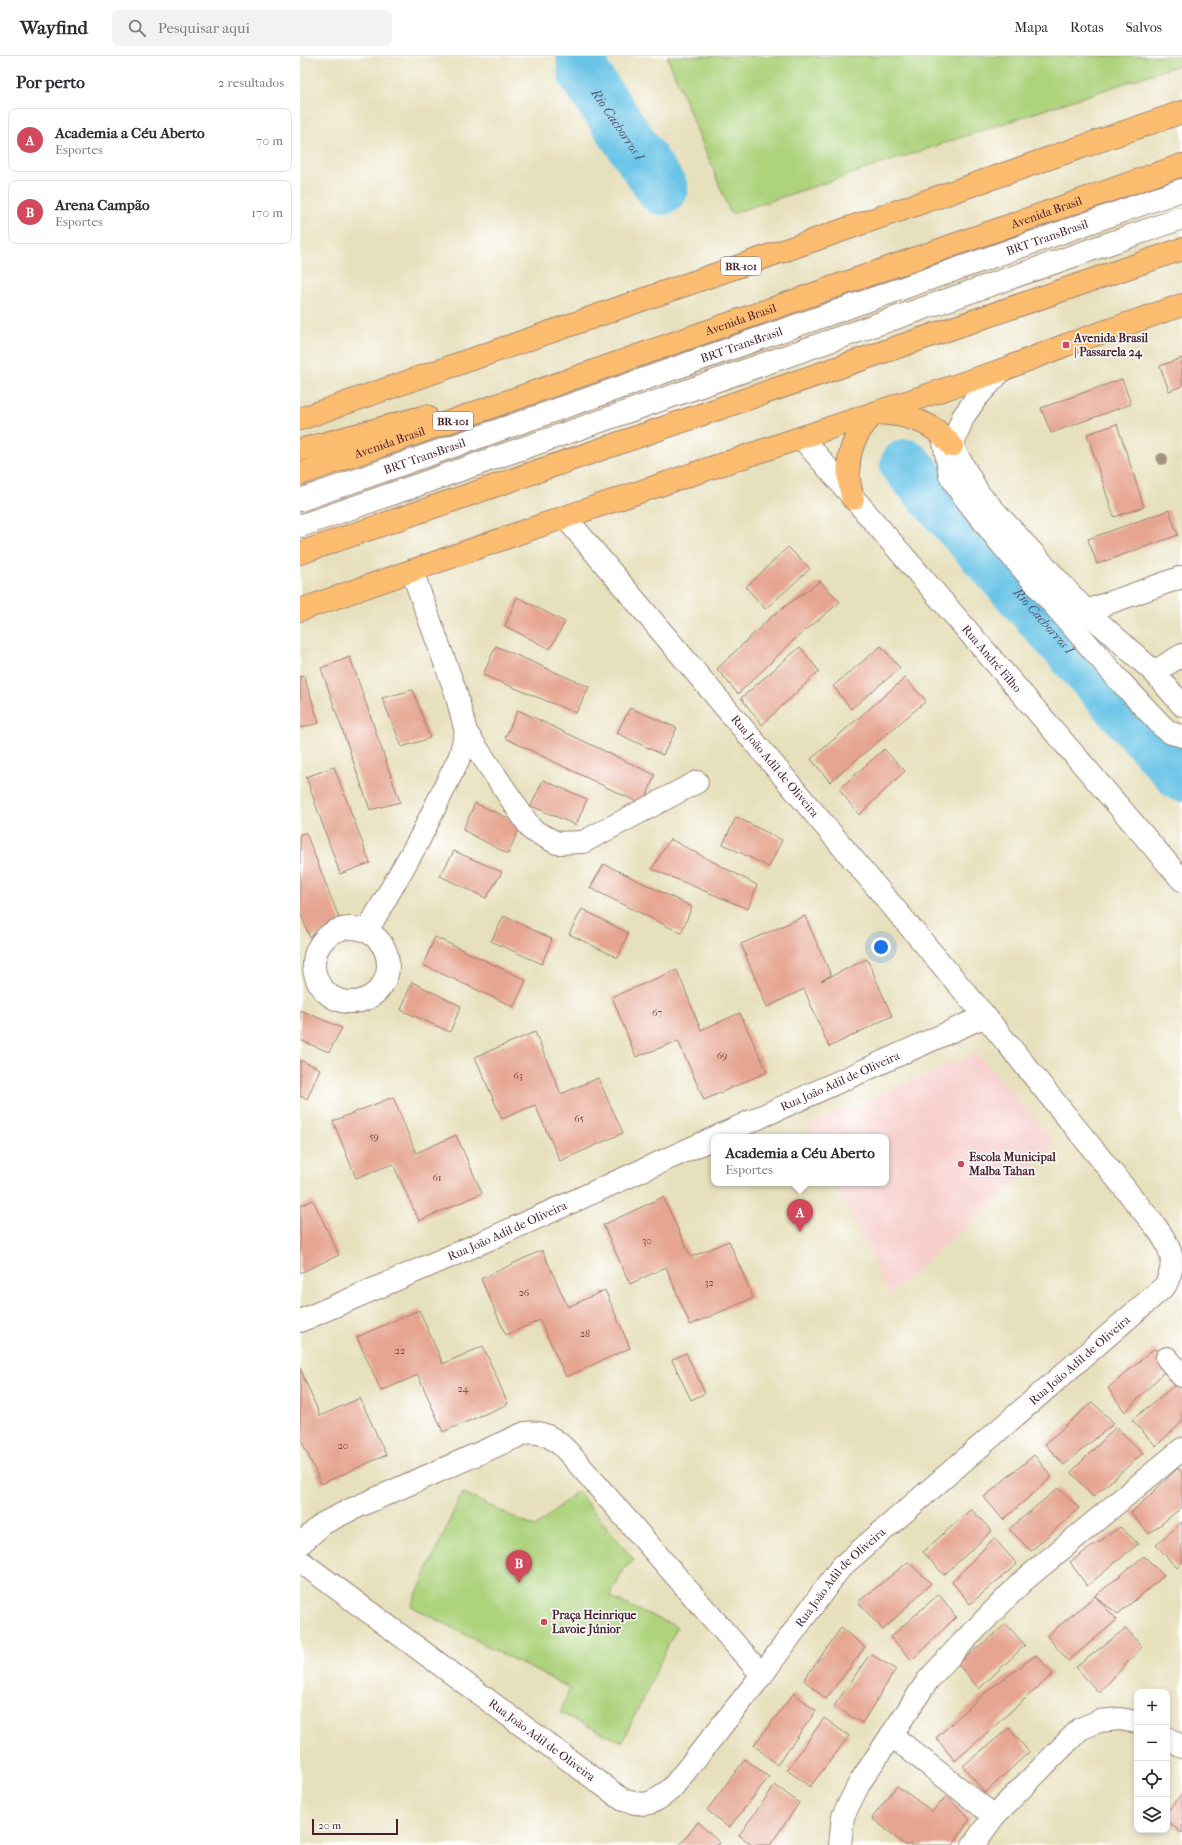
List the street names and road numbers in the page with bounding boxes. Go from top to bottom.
street label: Avenida Brasil [1008,193,1084,232]
street label: BRT TransBrasil [1004,216,1091,258]
road number: BR-101 [721,257,761,275]
street label: Avenida Brasil [702,301,779,339]
street label: BRT TransBrasil [699,324,785,366]
road number: BR-101 [433,412,473,430]
street label: Avenida Brasil [351,424,428,462]
street label: BRT TransBrasil [382,435,468,477]
street label: Rua André Filho [959,622,1025,695]
street label: Rua João Adil de Oliveira [728,712,822,820]
street label: Rua João Adil de Oliveira [778,1048,902,1114]
street label: Rua João Adil de Oliveira [446,1198,569,1264]
street label: Rua João Adil de Oliveira [1026,1312,1133,1408]
street label: Rua João Adil de Oliveira [792,1525,888,1630]
street label: Rua João Adil de Oliveira [486,1696,598,1784]

